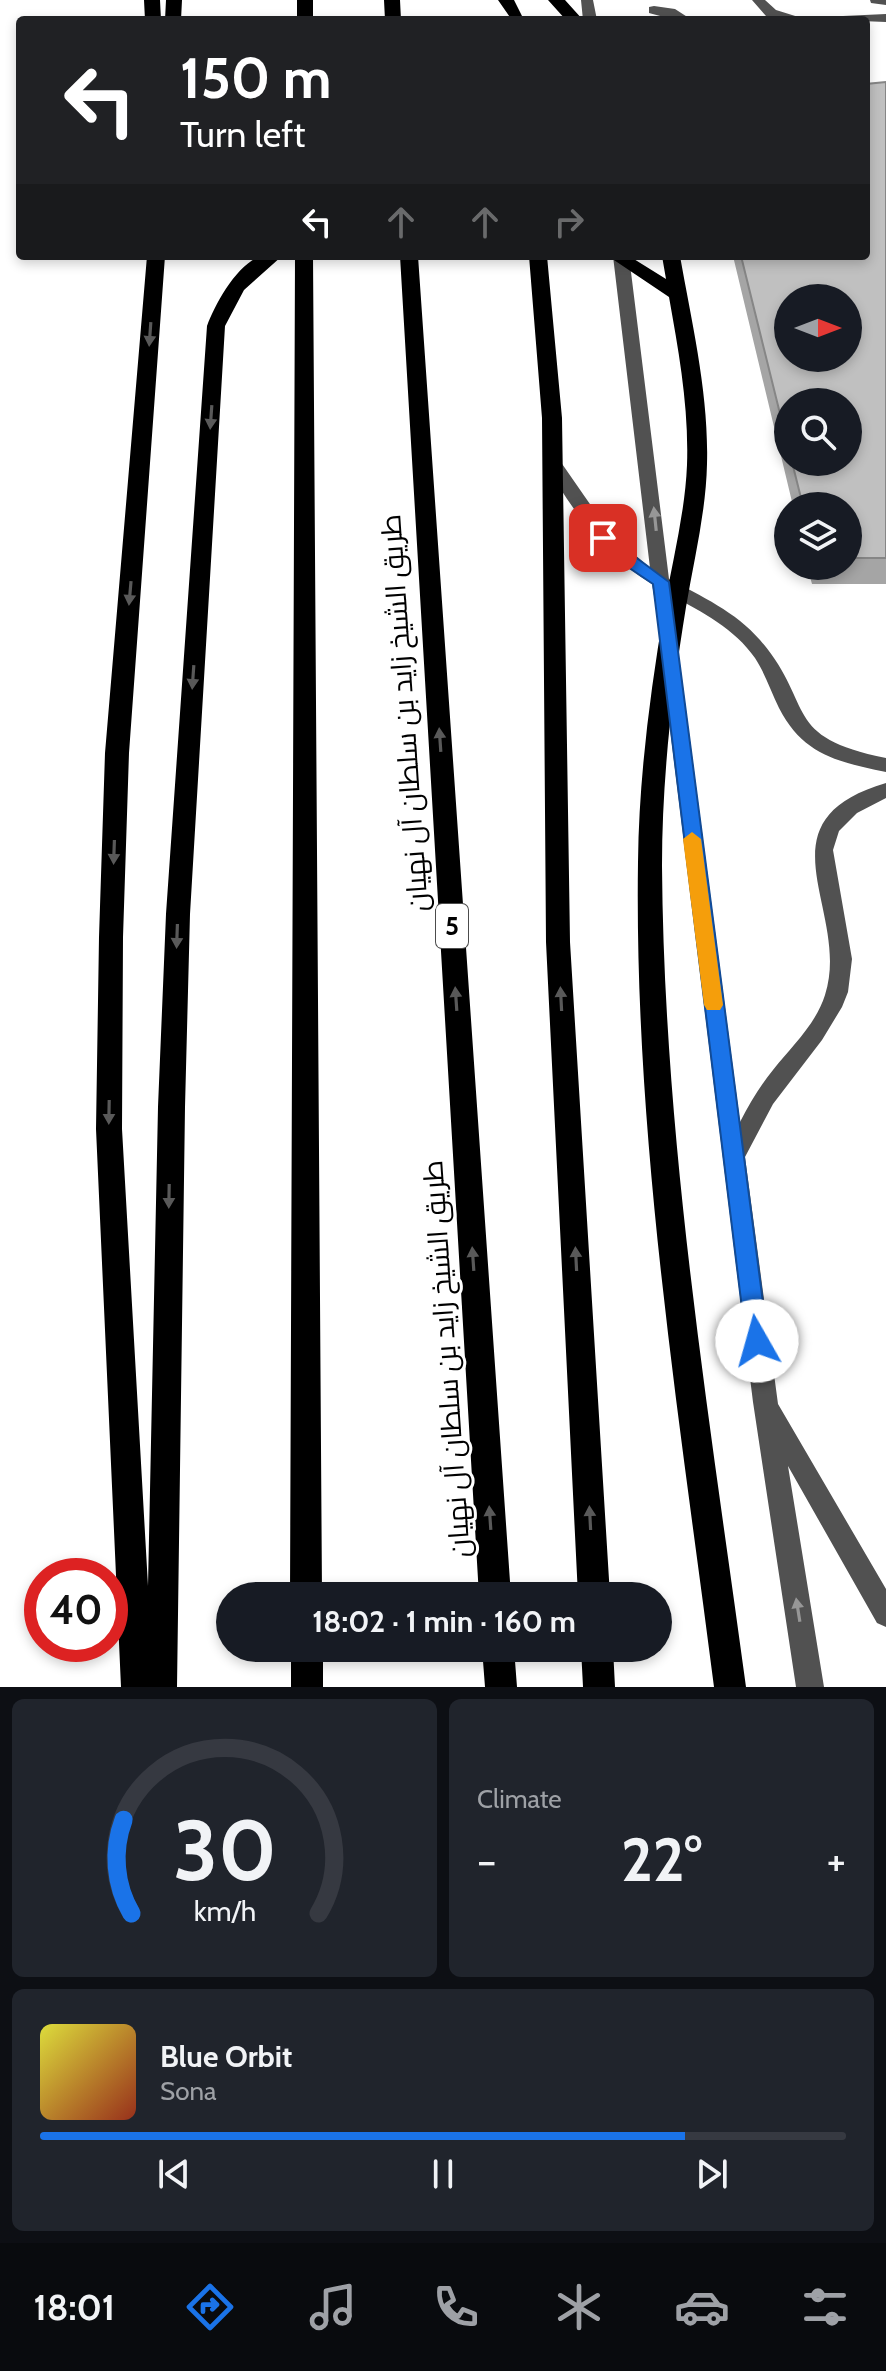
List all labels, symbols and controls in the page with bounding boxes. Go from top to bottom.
text: 150 m [180,44,332,112]
icon: left [48,48,152,152]
text: Turn left [180,112,305,156]
icon: left [295,200,339,244]
icon: ahead [379,200,423,244]
icon: ahead [463,200,507,244]
icon: right [547,200,591,244]
north arrow [774,284,862,372]
map controls [774,284,862,580]
one-way arrow [143,322,156,347]
button: search [774,388,862,476]
one-way arrow [204,405,217,430]
button: layers [774,492,862,580]
pin [569,504,637,572]
one-way arrow [648,506,661,531]
street label: طريق الشيخ زايد بن سلطان آل نهيان [373,513,437,913]
icon: arrive [581,516,625,560]
one-way arrow [123,581,136,606]
one-way arrow [186,665,199,690]
one-way arrow [433,727,446,752]
one-way arrow [108,840,121,865]
road number: 5 [436,904,468,948]
one-way arrow [170,924,183,949]
one-way arrow [450,986,463,1011]
one-way arrow [555,986,568,1011]
one-way arrow [103,1100,116,1125]
street label: طريق الشيخ زايد بن سلطان آل نهيان [415,1159,479,1559]
one-way arrow [162,1184,175,1209]
one-way arrow [569,1245,582,1271]
one-way arrow [466,1246,479,1271]
position arrow [715,1299,799,1383]
one-way arrow [483,1505,496,1530]
one-way arrow [583,1505,596,1530]
speed limit sign: 40 [24,1558,128,1662]
one-way arrow [791,1597,803,1622]
text: 18:02 · 1 min · 160 m [312,1603,576,1640]
text: Climate [477,1783,562,1815]
text: 30 [173,1800,276,1901]
text: 22° [621,1823,702,1896]
text: − [477,1834,496,1887]
text: + [827,1834,846,1887]
text: km/h [193,1893,256,1928]
text: Blue Orbit [160,2038,292,2075]
text: Sona [160,2075,217,2107]
icon: previous [152,2152,196,2196]
icon: pause [421,2152,465,2196]
icon: next [690,2152,734,2196]
icon: directions [182,2279,238,2335]
icon: music [305,2279,361,2335]
icon: phone [428,2279,484,2335]
icon: climate [551,2279,607,2335]
icon: car [674,2279,730,2335]
icon: filters [797,2279,853,2335]
text: 18:01 [33,2285,115,2329]

